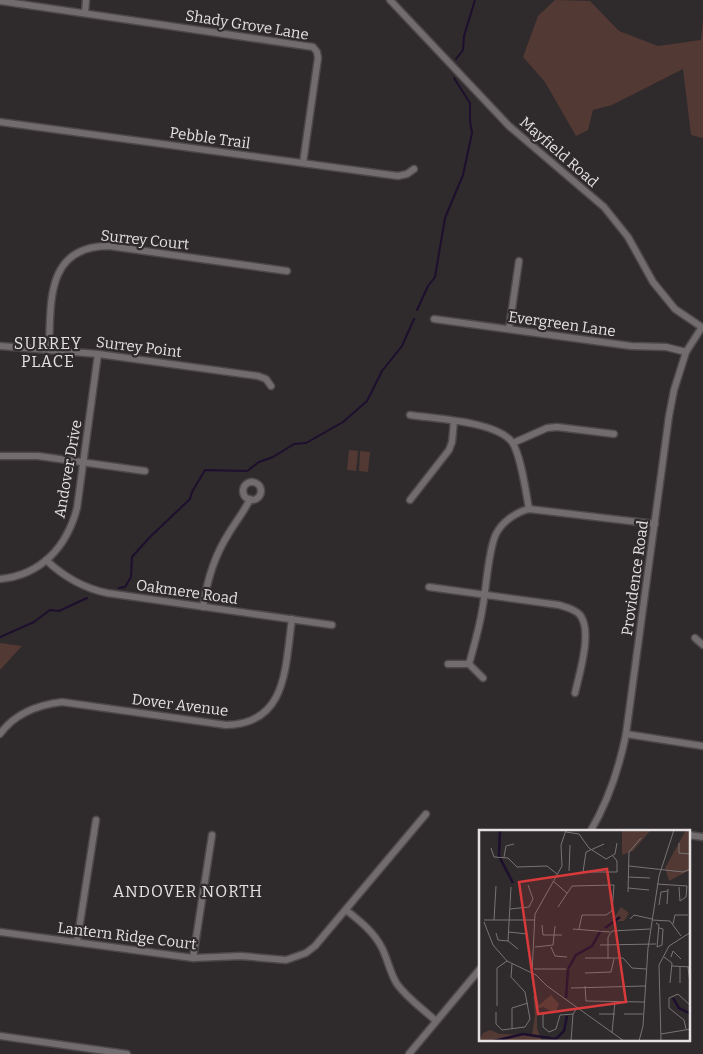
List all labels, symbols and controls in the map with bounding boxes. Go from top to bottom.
street label: Shady Grove Lane [184,6,310,44]
street label: Mayfield Road [516,113,602,191]
street label: Pebble Trail [168,123,252,153]
street label: Surrey Court [100,226,191,254]
street label: Evergreen Lane [507,308,617,340]
street label: Surrey Point [95,333,183,361]
district label: SURREY PLACE [14,334,82,371]
street label: Andover Drive [50,418,86,520]
street label: Providence Road [618,519,652,637]
street label: Oakmere Road [135,576,239,608]
street label: Dover Avenue [131,690,229,720]
inset map [479,830,690,1042]
district label: ANDOVER NORTH [113,882,263,901]
street label: Lantern Ridge Court [57,919,198,954]

